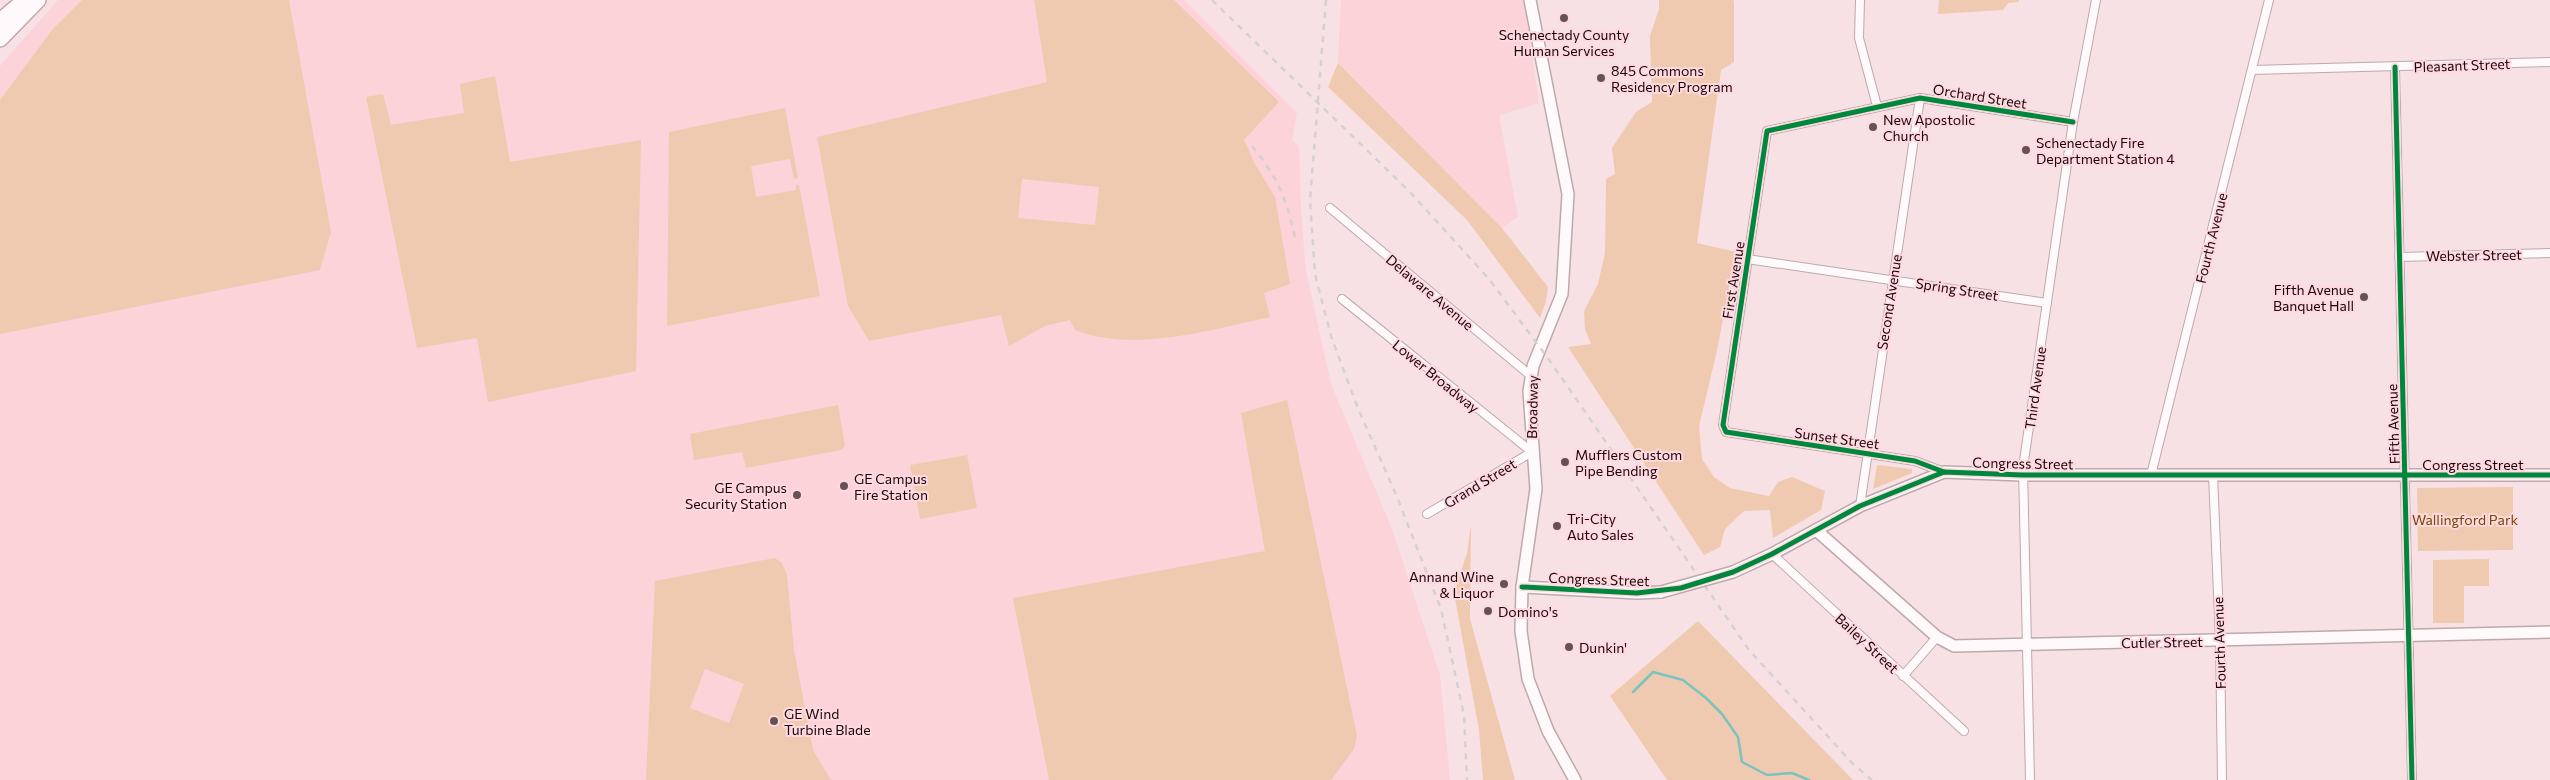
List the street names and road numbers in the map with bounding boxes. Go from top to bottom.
street label: Pleasant Street [2413,55,2511,75]
street label: Orchard Street [1932,80,2028,112]
street label: Fourth Avenue [2192,191,2230,285]
street label: First Avenue [1718,240,1748,320]
street label: Webster Street [2426,246,2522,264]
street label: Delaware Avenue [1383,250,1477,334]
street label: Second Avenue [1873,253,1905,351]
street label: Spring Street [1914,274,2000,304]
street label: Lower Broadway [1389,336,1483,416]
street label: Third Avenue [2021,346,2049,430]
street label: Broadway [1523,375,1541,439]
street label: Fifth Avenue [2383,384,2403,464]
street label: Sunset Street [1793,424,1881,452]
street label: Congress Street [1972,454,2074,472]
street label: Grand Street [1441,455,1519,511]
street label: Congress Street [2422,456,2524,473]
street label: Congress Street [1548,569,1650,589]
street label: Fourth Avenue [2209,596,2229,690]
street label: Bailey Street [1832,609,1902,677]
street label: Cutler Street [2121,633,2203,651]

